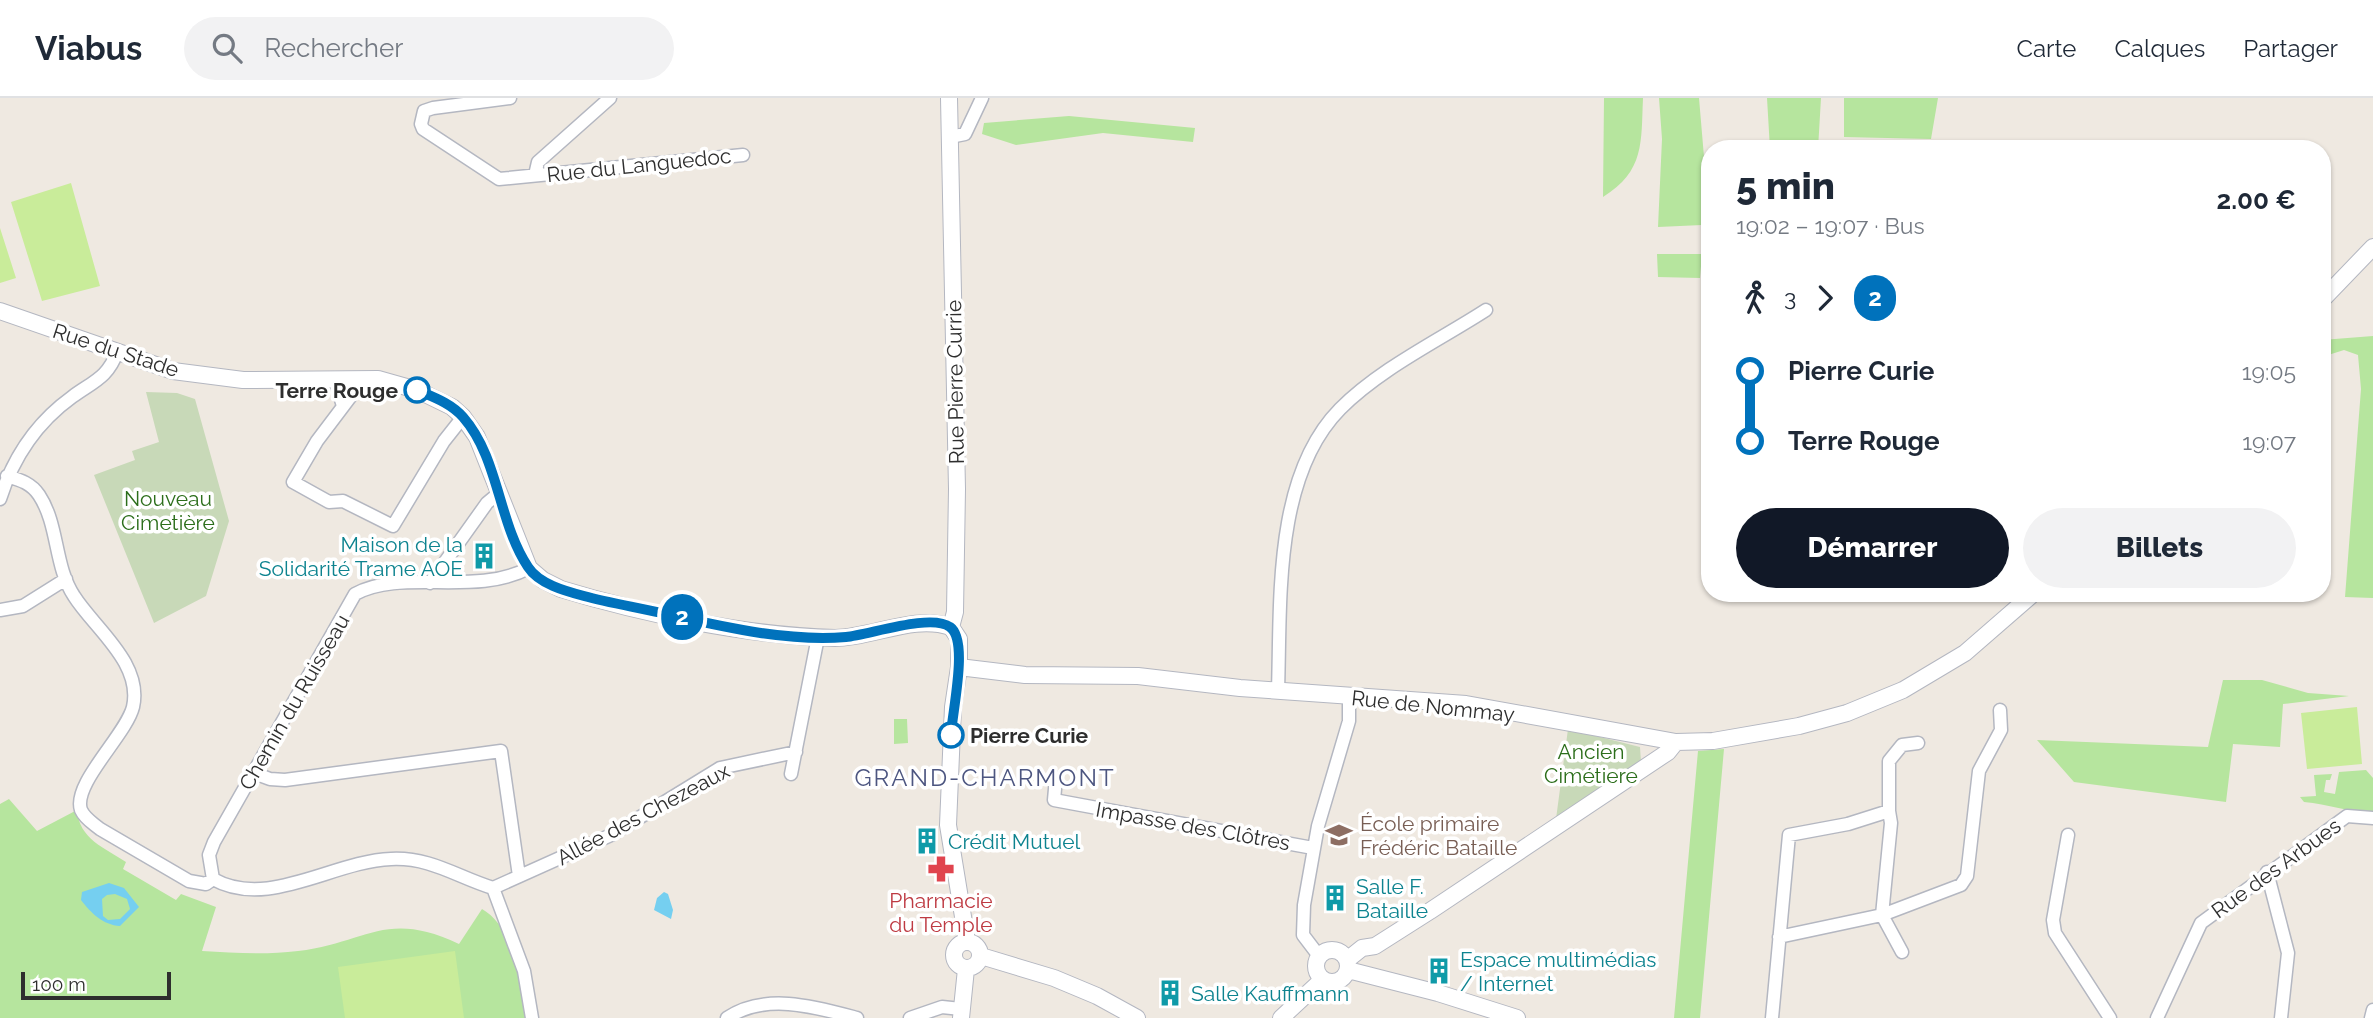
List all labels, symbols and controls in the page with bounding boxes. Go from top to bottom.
search box [184,17,674,80]
text: Viabus [35,29,142,68]
icon: search [208,29,246,67]
text: Rechercher [264,33,403,63]
text: Carte [2017,34,2076,63]
text: Calques [2114,34,2205,63]
text: Partager [2243,34,2338,63]
street label: Rue du Languedoc [545,143,733,187]
text: 5 min [1736,163,1835,208]
text: 2.00 € [2217,185,2296,215]
text: 19:02 – 19:07 · Bus [1736,212,1925,239]
icon: walk [1736,279,1774,317]
icon: forward [1806,279,1844,317]
text: 2 [1868,283,1882,312]
text: 3 [1784,284,1796,311]
street label: Rue Pierre Currie [941,300,969,464]
street label: Rue du Stade [50,318,182,382]
text: Pierre Curie [1788,356,1934,386]
text: 19:05 [2242,358,2296,385]
marker: Terre Rouge [404,377,430,403]
place label: Terre Rouge [276,378,398,403]
text: Terre Rouge [1788,426,1940,456]
text: 19:07 [2242,428,2296,455]
park label: Nouveau Cimetière [121,486,215,535]
button: Démarrer [1736,508,2009,588]
button: Billets [2023,508,2296,588]
place label: Maison de la Solidarité Trame AOE [259,532,463,581]
building icon: Maison de la Solidarité Trame AOE [469,541,499,571]
line badge: 2 [659,594,705,640]
text: 2 [675,602,689,631]
street label: Chemin du Ruisseau [234,610,354,794]
street label: Rue de Nommay [1350,685,1516,727]
marker: Pierre Curie [938,722,964,748]
place label: Pierre Curie [970,723,1089,748]
park label: Ancien Cimétiere [1544,739,1638,788]
street label: Allée des Chezeaux [552,758,734,870]
district label: GRAND-CHARMONT [854,763,1116,792]
street label: Impasse des Clôtres [1094,797,1292,855]
place label: École primaire Frédéric Bataille [1360,811,1517,860]
street label: Rue des Arbues [2207,813,2345,923]
school or university icon: École primaire Frédéric Bataille [1324,820,1354,850]
building icon: Crédit Mutuel [912,826,942,856]
place label: Crédit Mutuel [948,829,1081,854]
pharmacy icon: Pharmacie du Temple [926,854,956,884]
place label: Salle F. Bataille [1356,874,1428,923]
building icon: Salle F. Bataille [1320,883,1350,913]
place label: Pharmacie du Temple [889,888,993,937]
place label: Espace multimédias / Internet [1460,947,1656,996]
building icon: Espace multimédias / Internet [1424,956,1454,986]
scale bar [21,969,172,1001]
text: 100 m [32,973,86,995]
building icon: Salle Kauffmann [1155,978,1185,1008]
place label: Salle Kauffmann [1191,981,1349,1006]

